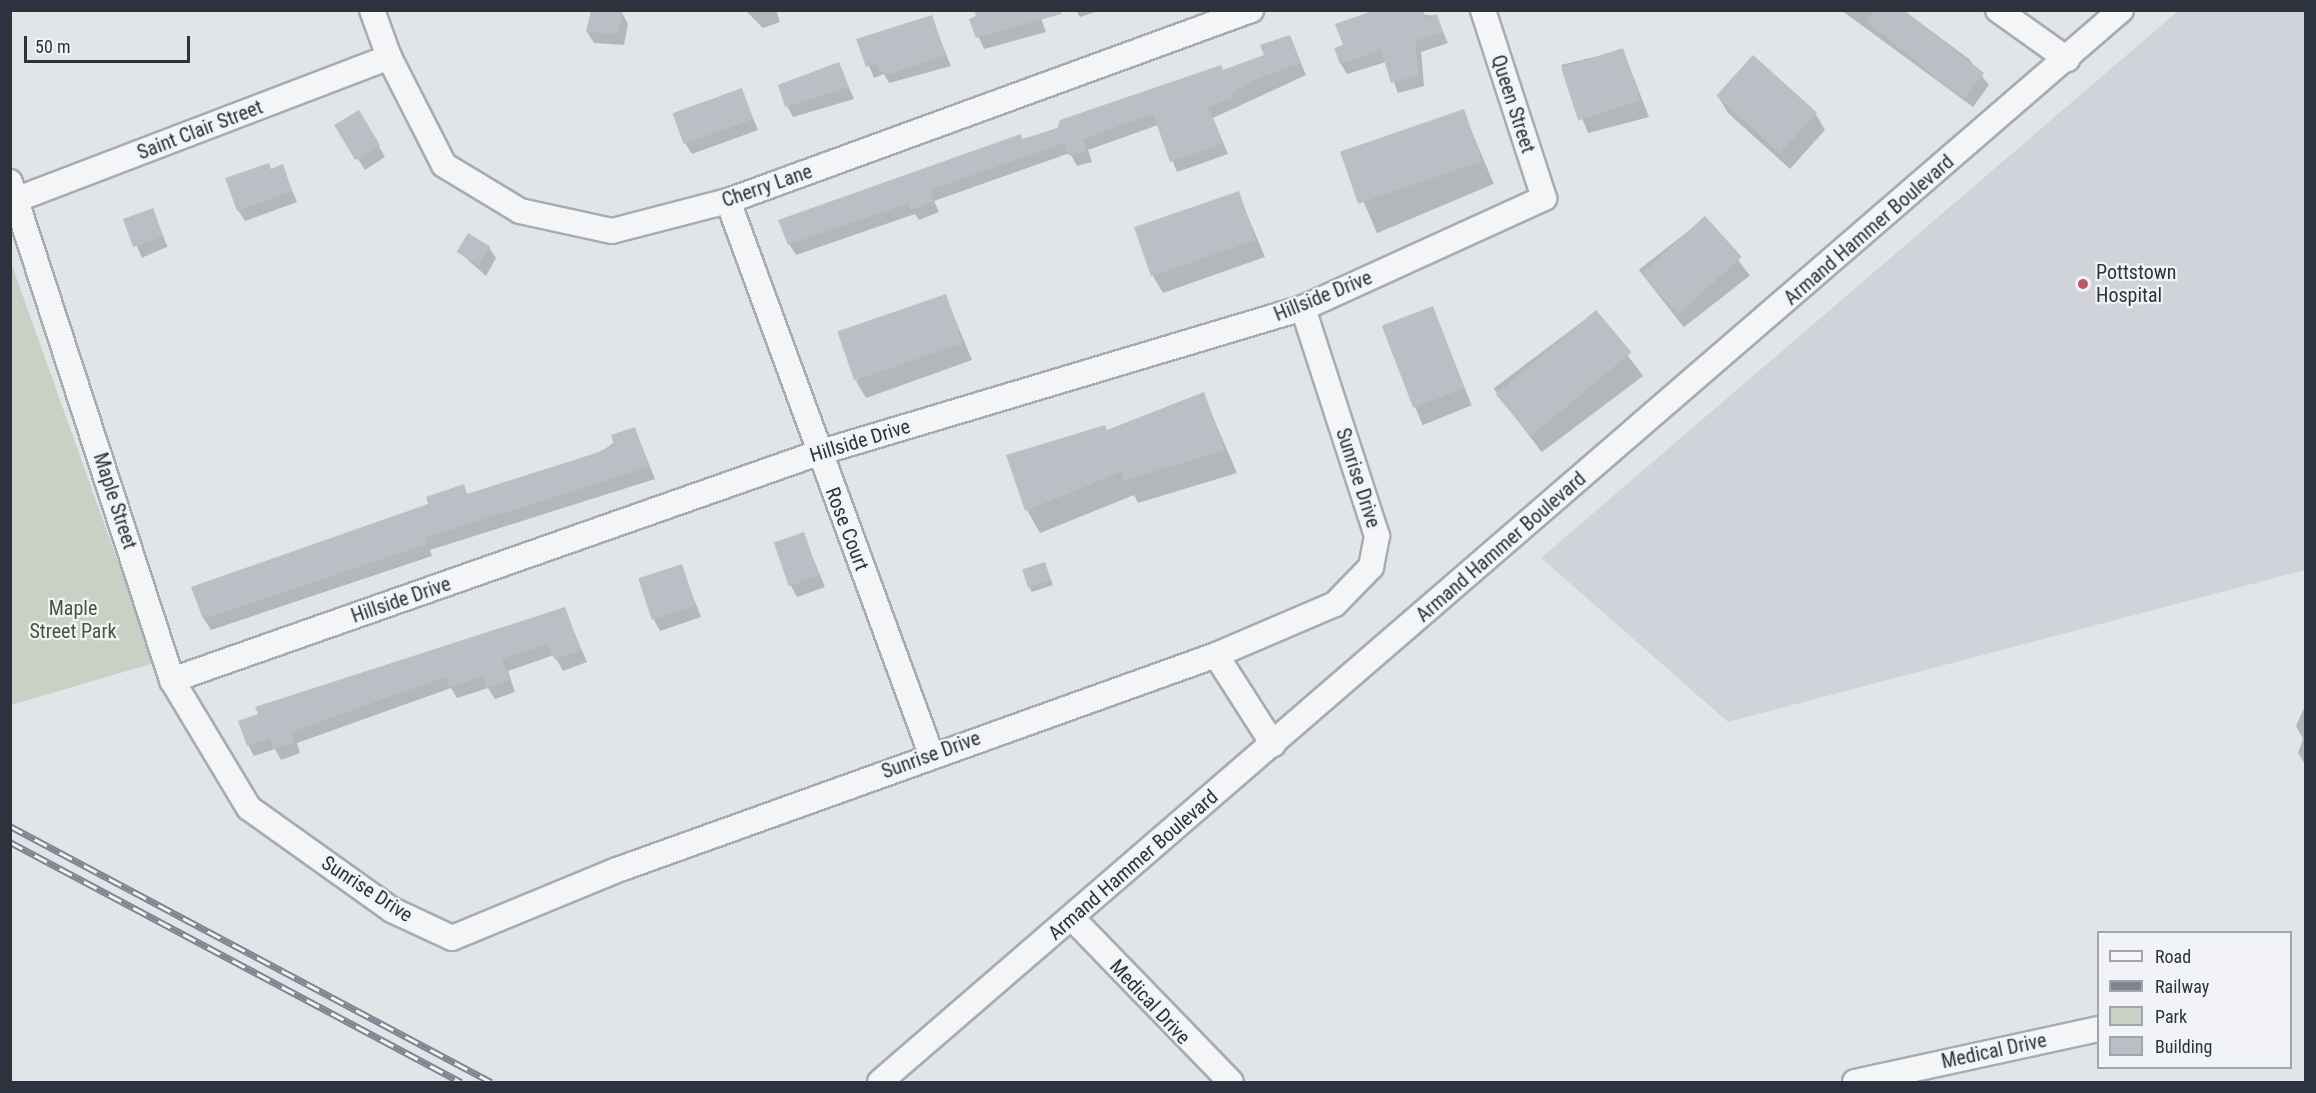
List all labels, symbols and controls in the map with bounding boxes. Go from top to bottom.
scale bar [27,24,194,62]
text: 50 m [35,36,70,57]
street label: Queen Street [1486,52,1540,156]
street label: Saint Clair Street [134,95,266,165]
street label: Armand Hammer Boulevard [1779,150,1959,310]
street label: Cherry Lane [719,159,815,213]
place label: Pottstown Hospital [2096,260,2176,307]
street label: Hillside Drive [1270,265,1376,327]
marker: Pottstown Hospital [2074,275,2092,293]
street label: Hillside Drive [807,414,913,468]
street label: Sunrise Drive [1331,425,1385,531]
street label: Maple Street [88,450,142,552]
street label: Armand Hammer Boulevard [1411,467,1591,627]
street label: Rose Court [820,484,874,574]
street label: Hillside Drive [348,572,454,628]
park label: Maple Street Park [29,597,117,644]
street label: Sunrise Drive [878,726,984,784]
street label: Armand Hammer Boulevard [1043,785,1223,945]
street label: Sunrise Drive [317,851,417,927]
legend [2097,931,2292,1069]
text: Road [2155,946,2191,967]
street label: Medical Drive [1105,955,1195,1049]
text: Railway [2155,976,2209,997]
text: Park [2155,1006,2187,1027]
street label: Medical Drive [1939,1028,2049,1074]
text: Building [2155,1036,2212,1057]

